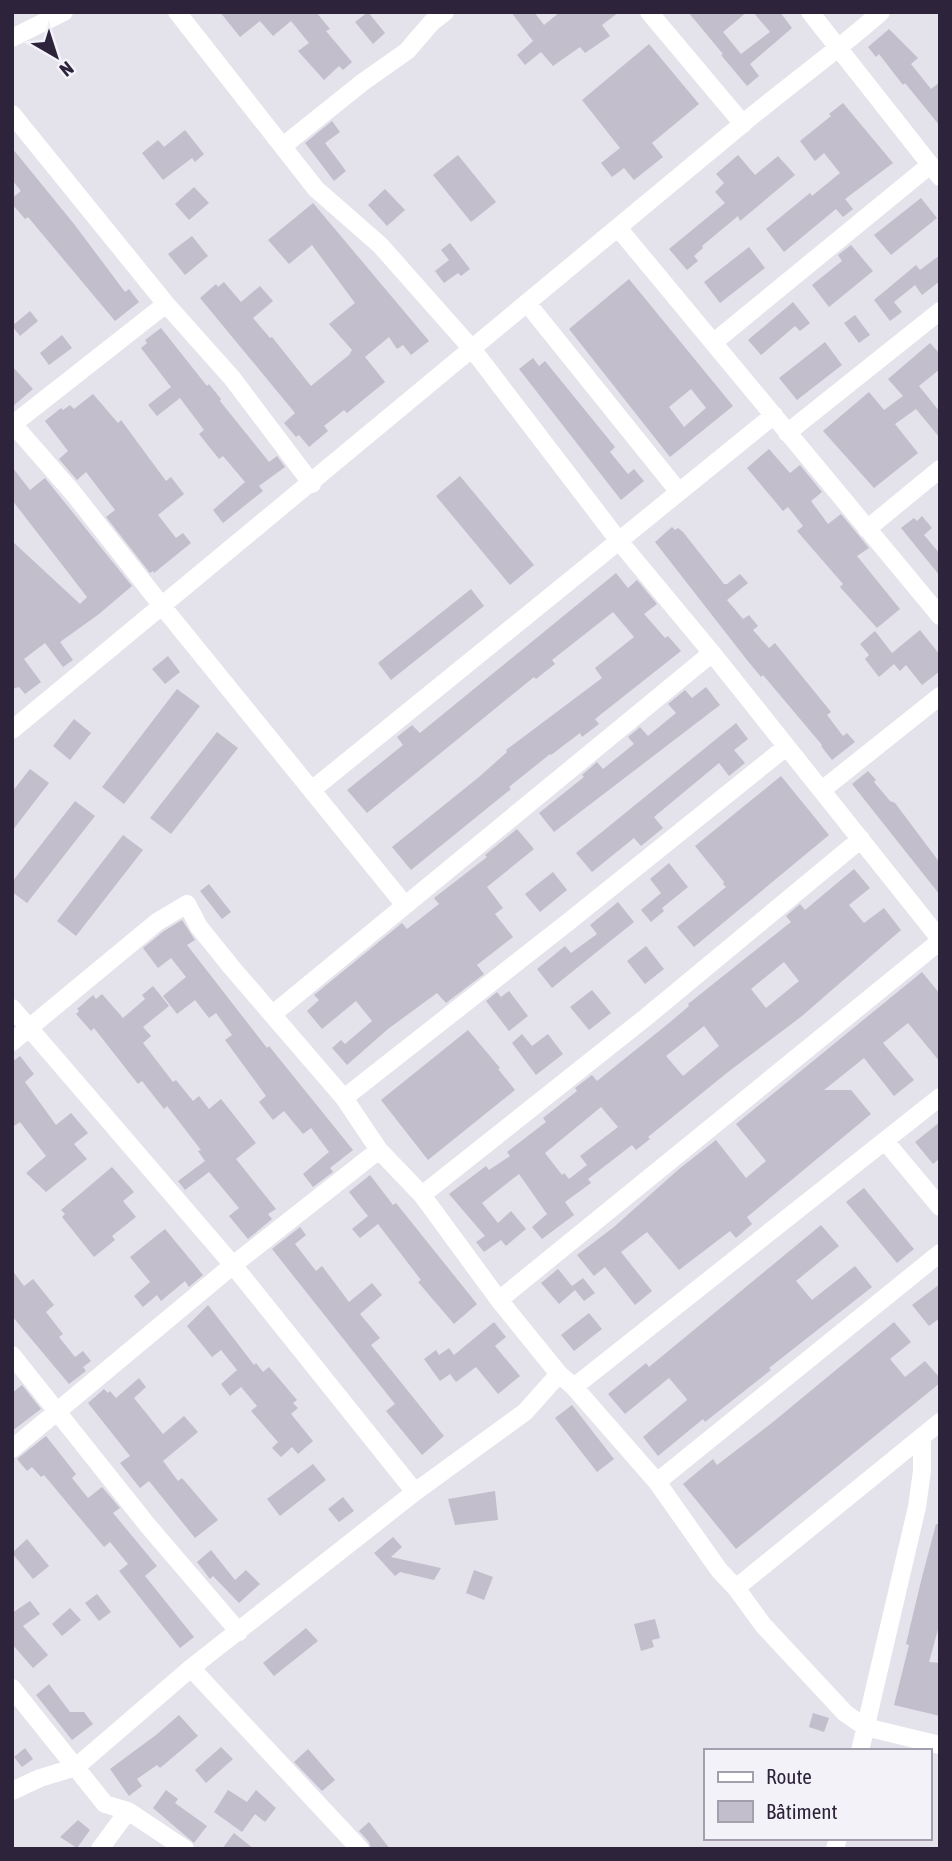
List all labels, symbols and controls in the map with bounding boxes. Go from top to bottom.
north arrow [21,21,91,91]
text: N [55,57,78,81]
legend [704,1749,931,1840]
text: Route [766,1764,812,1788]
text: Bâtiment [766,1799,837,1823]

